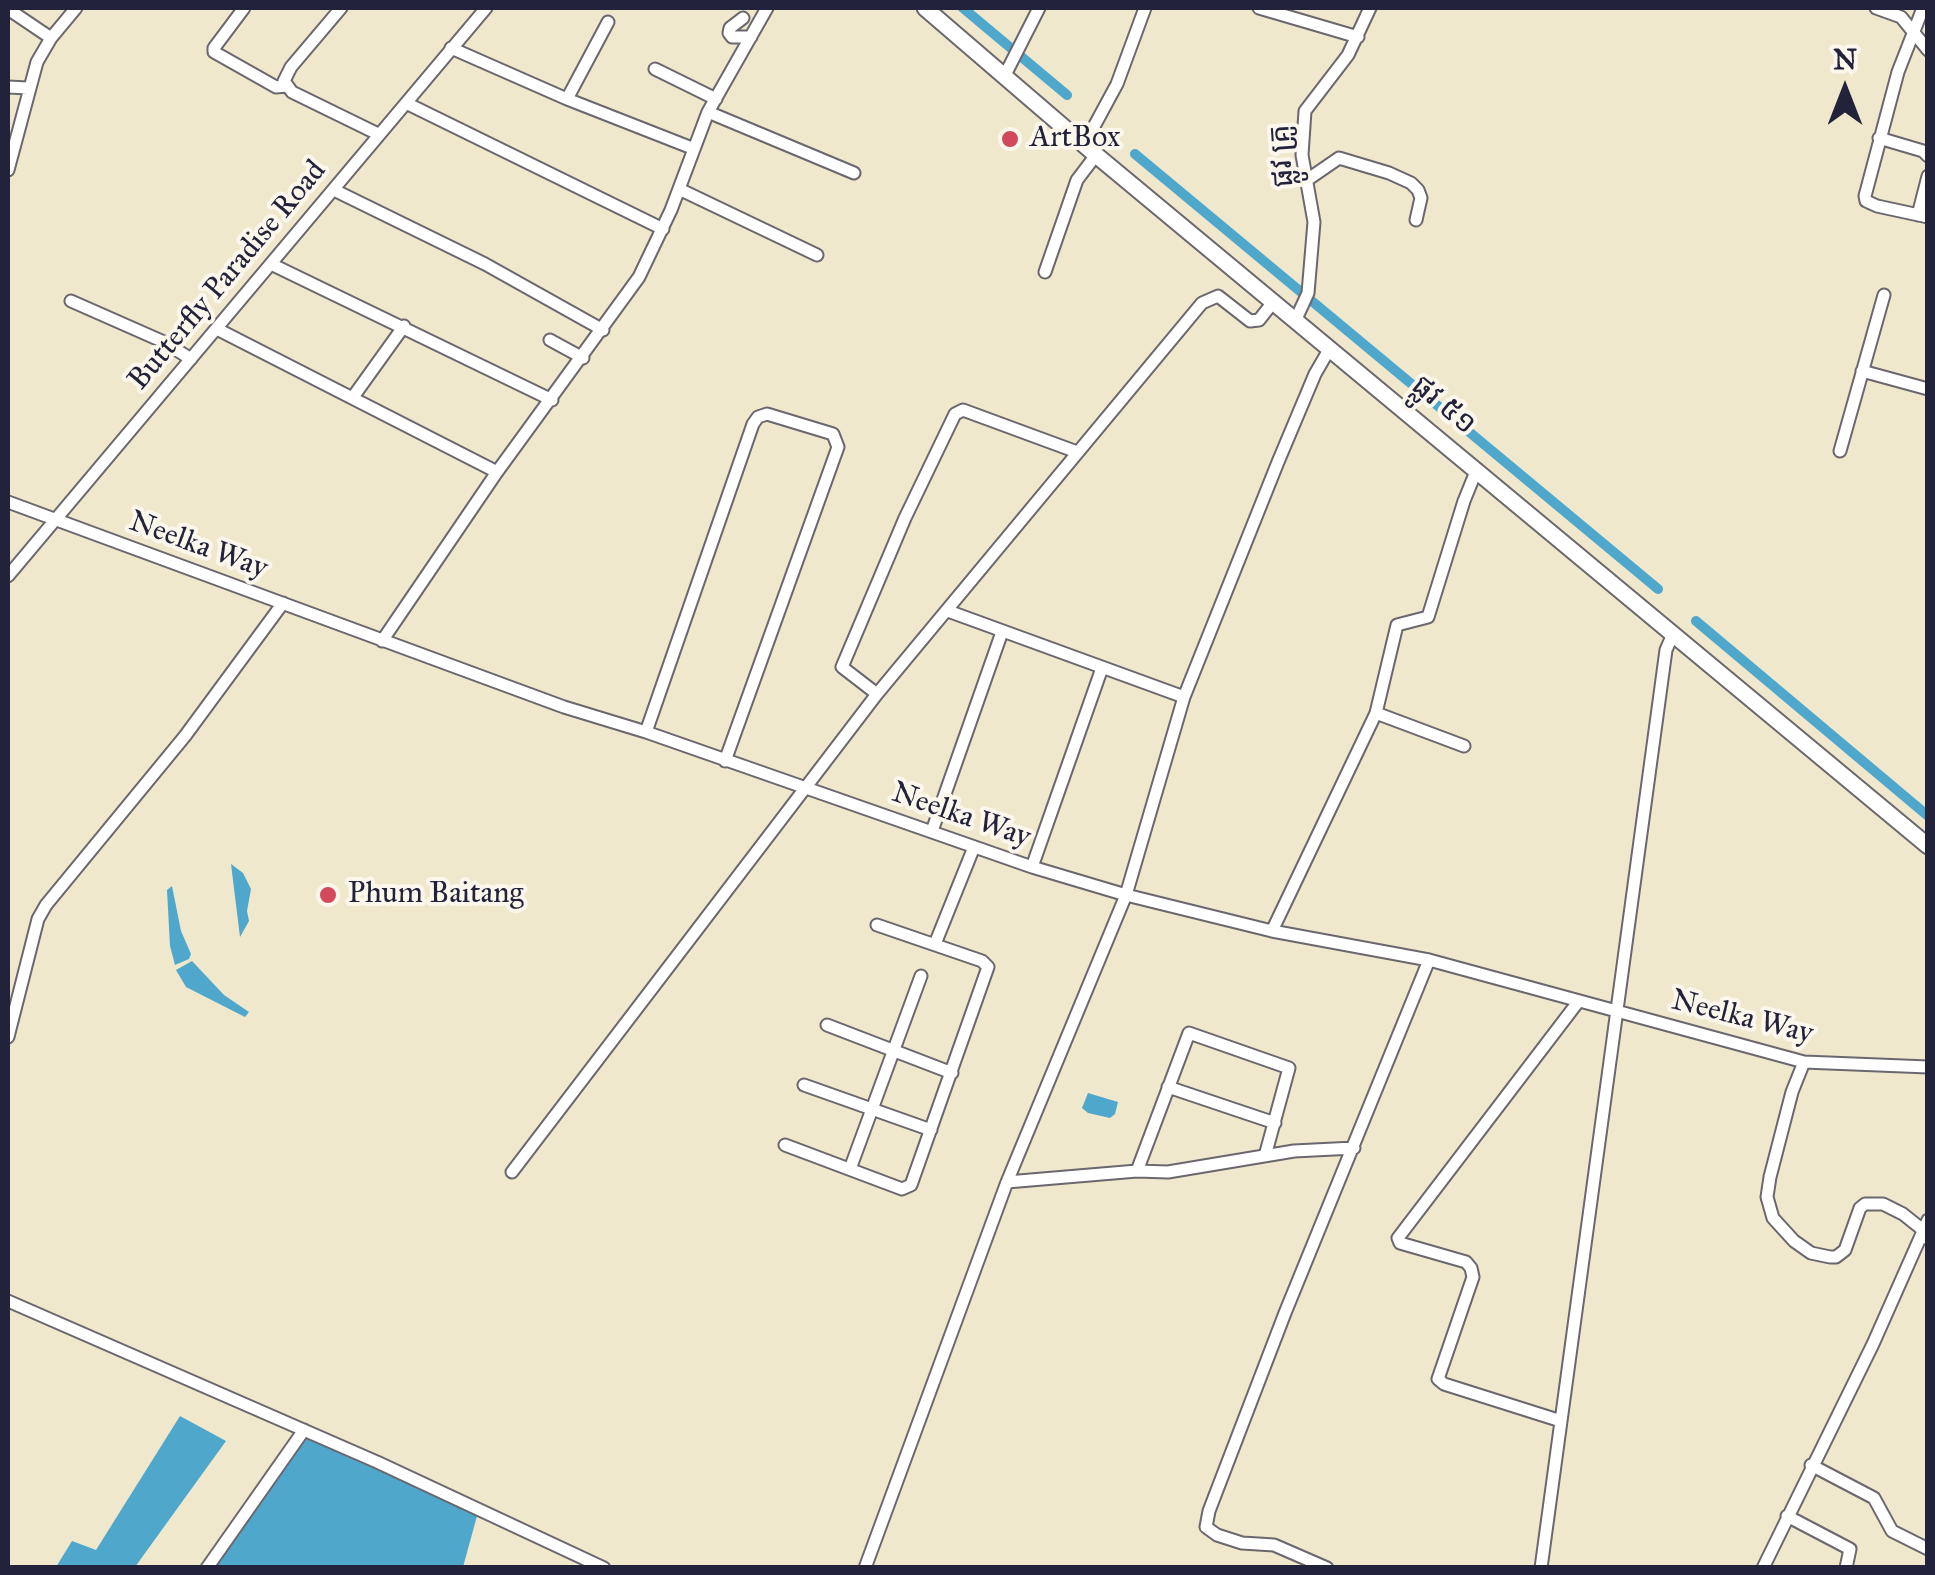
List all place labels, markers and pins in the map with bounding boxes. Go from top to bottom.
place label: ArtBox [1030,121,1120,157]
marker: ArtBox [999,128,1021,150]
place label: Phum Baitang [348,877,523,913]
marker: Phum Baitang [317,884,339,906]

